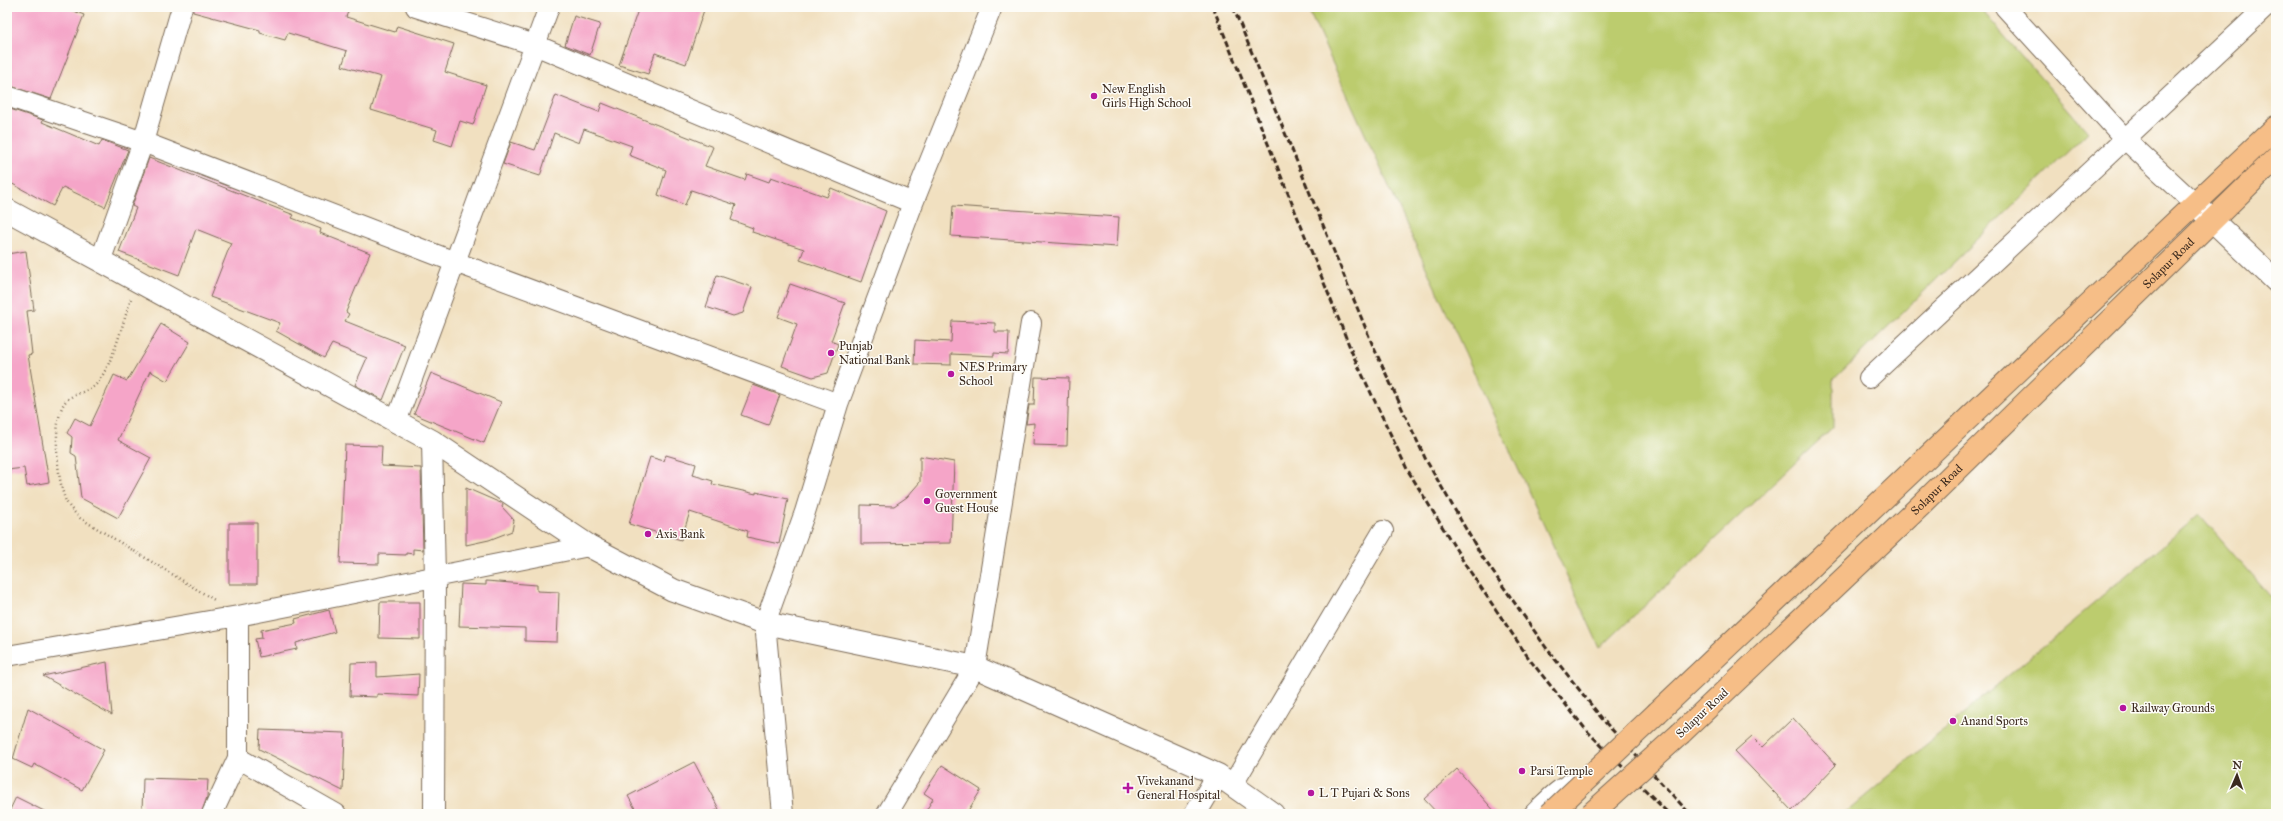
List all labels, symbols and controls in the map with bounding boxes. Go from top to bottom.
place label: New English Girls High School [1102,82,1192,111]
marker: New English Girls High School [1089,91,1099,101]
street label: Solapur Road [2140,235,2197,291]
place label: Punjab National Bank [839,339,910,367]
marker: Punjab National Bank [826,348,836,358]
place label: NES Primary School [959,360,1028,388]
marker: NES Primary School [946,369,956,379]
street label: Solapur Road [1908,461,1965,518]
place label: Government Guest House [935,487,999,515]
marker: Government Guest House [922,496,932,506]
place label: Axis Bank [655,527,705,541]
marker: Axis Bank [643,529,653,539]
street label: Solapur Road [1673,685,1731,741]
place label: Railway Grounds [2131,701,2215,715]
marker: Railway Grounds [2118,703,2128,713]
place label: Anand Sports [1960,714,2028,728]
marker: Anand Sports [1948,716,1958,726]
north arrow [2217,755,2257,795]
text: N [2232,759,2243,772]
place label: Parsi Temple [1530,764,1593,778]
marker: Parsi Temple [1517,766,1527,776]
place label: Vivekanand General Hospital [1136,774,1221,802]
marker: Vivekanand General Hospital [1122,782,1134,794]
place label: L T Pujari & Sons [1319,786,1410,800]
marker: L T Pujari & Sons [1306,788,1316,798]

